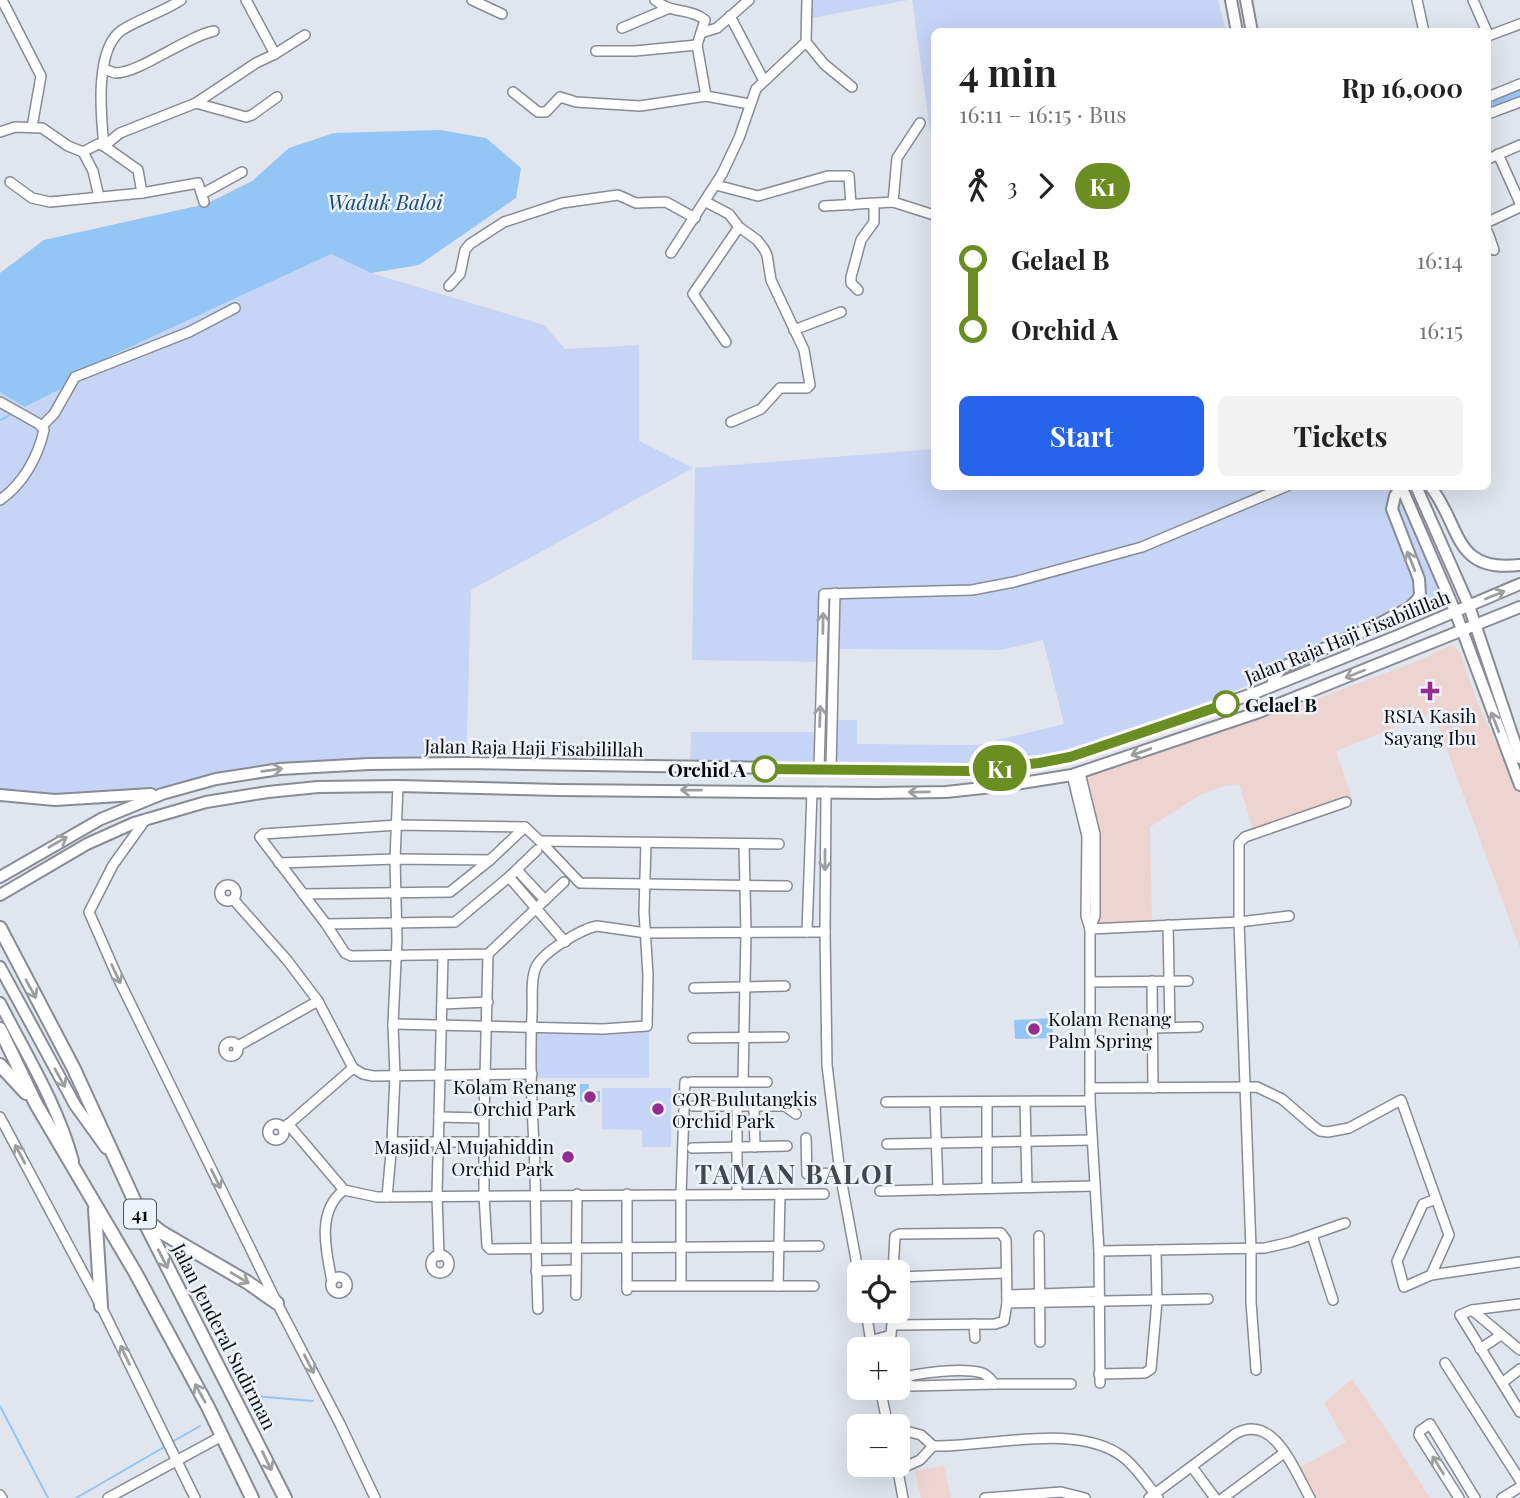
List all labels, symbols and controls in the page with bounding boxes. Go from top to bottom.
text: 4 min [959,46,1057,97]
text: Rp 16,000 [1341,70,1463,105]
text: 16:11 – 16:15 · Bus [959,98,1127,129]
icon: walk [959,167,997,205]
icon: forward [1027,167,1065,205]
text: 3 [1007,170,1017,201]
text: K1 [1089,170,1116,202]
water label: Waduk Baloi [328,187,443,215]
text: Gelael B [1011,242,1110,277]
text: 16:14 [1417,244,1463,275]
text: Orchid A [1011,312,1118,347]
text: 16:15 [1419,314,1463,345]
button: Start [959,396,1204,476]
button: Tickets [1218,396,1463,476]
one-way arrow [1404,550,1417,572]
street label: Jalan Raja Haji Fisabilillah [1240,583,1454,689]
one-way arrow [1483,588,1505,601]
one-way arrow [816,612,829,635]
one-way arrow [1344,668,1366,681]
marker: RSIA Kasih Sayang Ibu [1420,681,1440,701]
marker: Gelael B [1213,691,1239,717]
place label: Gelael B [1245,691,1317,717]
place label: RSIA Kasih Sayang Ibu [1384,702,1476,750]
one-way arrow [813,705,827,728]
one-way arrow [1488,711,1501,733]
street label: Jalan Raja Haji Fisabilillah [423,732,644,762]
line badge: K1 [968,745,1032,791]
one-way arrow [1131,747,1153,759]
text: K1 [987,752,1013,784]
place label: Orchid A [668,756,746,782]
marker: Orchid A [752,756,778,782]
one-way arrow [260,764,283,777]
one-way arrow [680,783,703,796]
one-way arrow [907,785,930,799]
one-way arrow [48,835,68,849]
one-way arrow [818,849,832,872]
one-way arrow [110,963,123,985]
one-way arrow [25,978,38,999]
place label: Kolam Renang Palm Spring [1048,1005,1171,1053]
marker: Kolam Renang Palm Spring [1026,1021,1042,1037]
one-way arrow [54,1067,67,1088]
place label: Kolam Renang Orchid Park [453,1073,577,1121]
place label: GOR Bulutangkis Orchid Park [672,1085,817,1133]
marker: Kolam Renang Orchid Park [582,1089,598,1105]
marker: GOR Bulutangkis Orchid Park [650,1101,666,1117]
place label: Masjid Al Mujahiddin Orchid Park [374,1133,555,1181]
one-way arrow [13,1144,26,1165]
marker: Masjid Al Mujahiddin Orchid Park [560,1149,576,1165]
district label: TAMAN BALOI [695,1156,895,1191]
one-way arrow [210,1168,224,1189]
road number: 41 [124,1199,156,1228]
street label: Jalan Jenderal Sudirman [166,1238,284,1434]
one-way arrow [157,1248,171,1269]
map controls [847,1260,910,1477]
button: locate [847,1260,910,1323]
one-way arrow [229,1271,249,1285]
button: + [847,1337,910,1400]
one-way arrow [117,1346,131,1366]
one-way arrow [302,1353,316,1373]
one-way arrow [193,1383,207,1403]
button: − [847,1414,910,1477]
one-way arrow [261,1450,275,1471]
one-way arrow [1431,1456,1446,1475]

